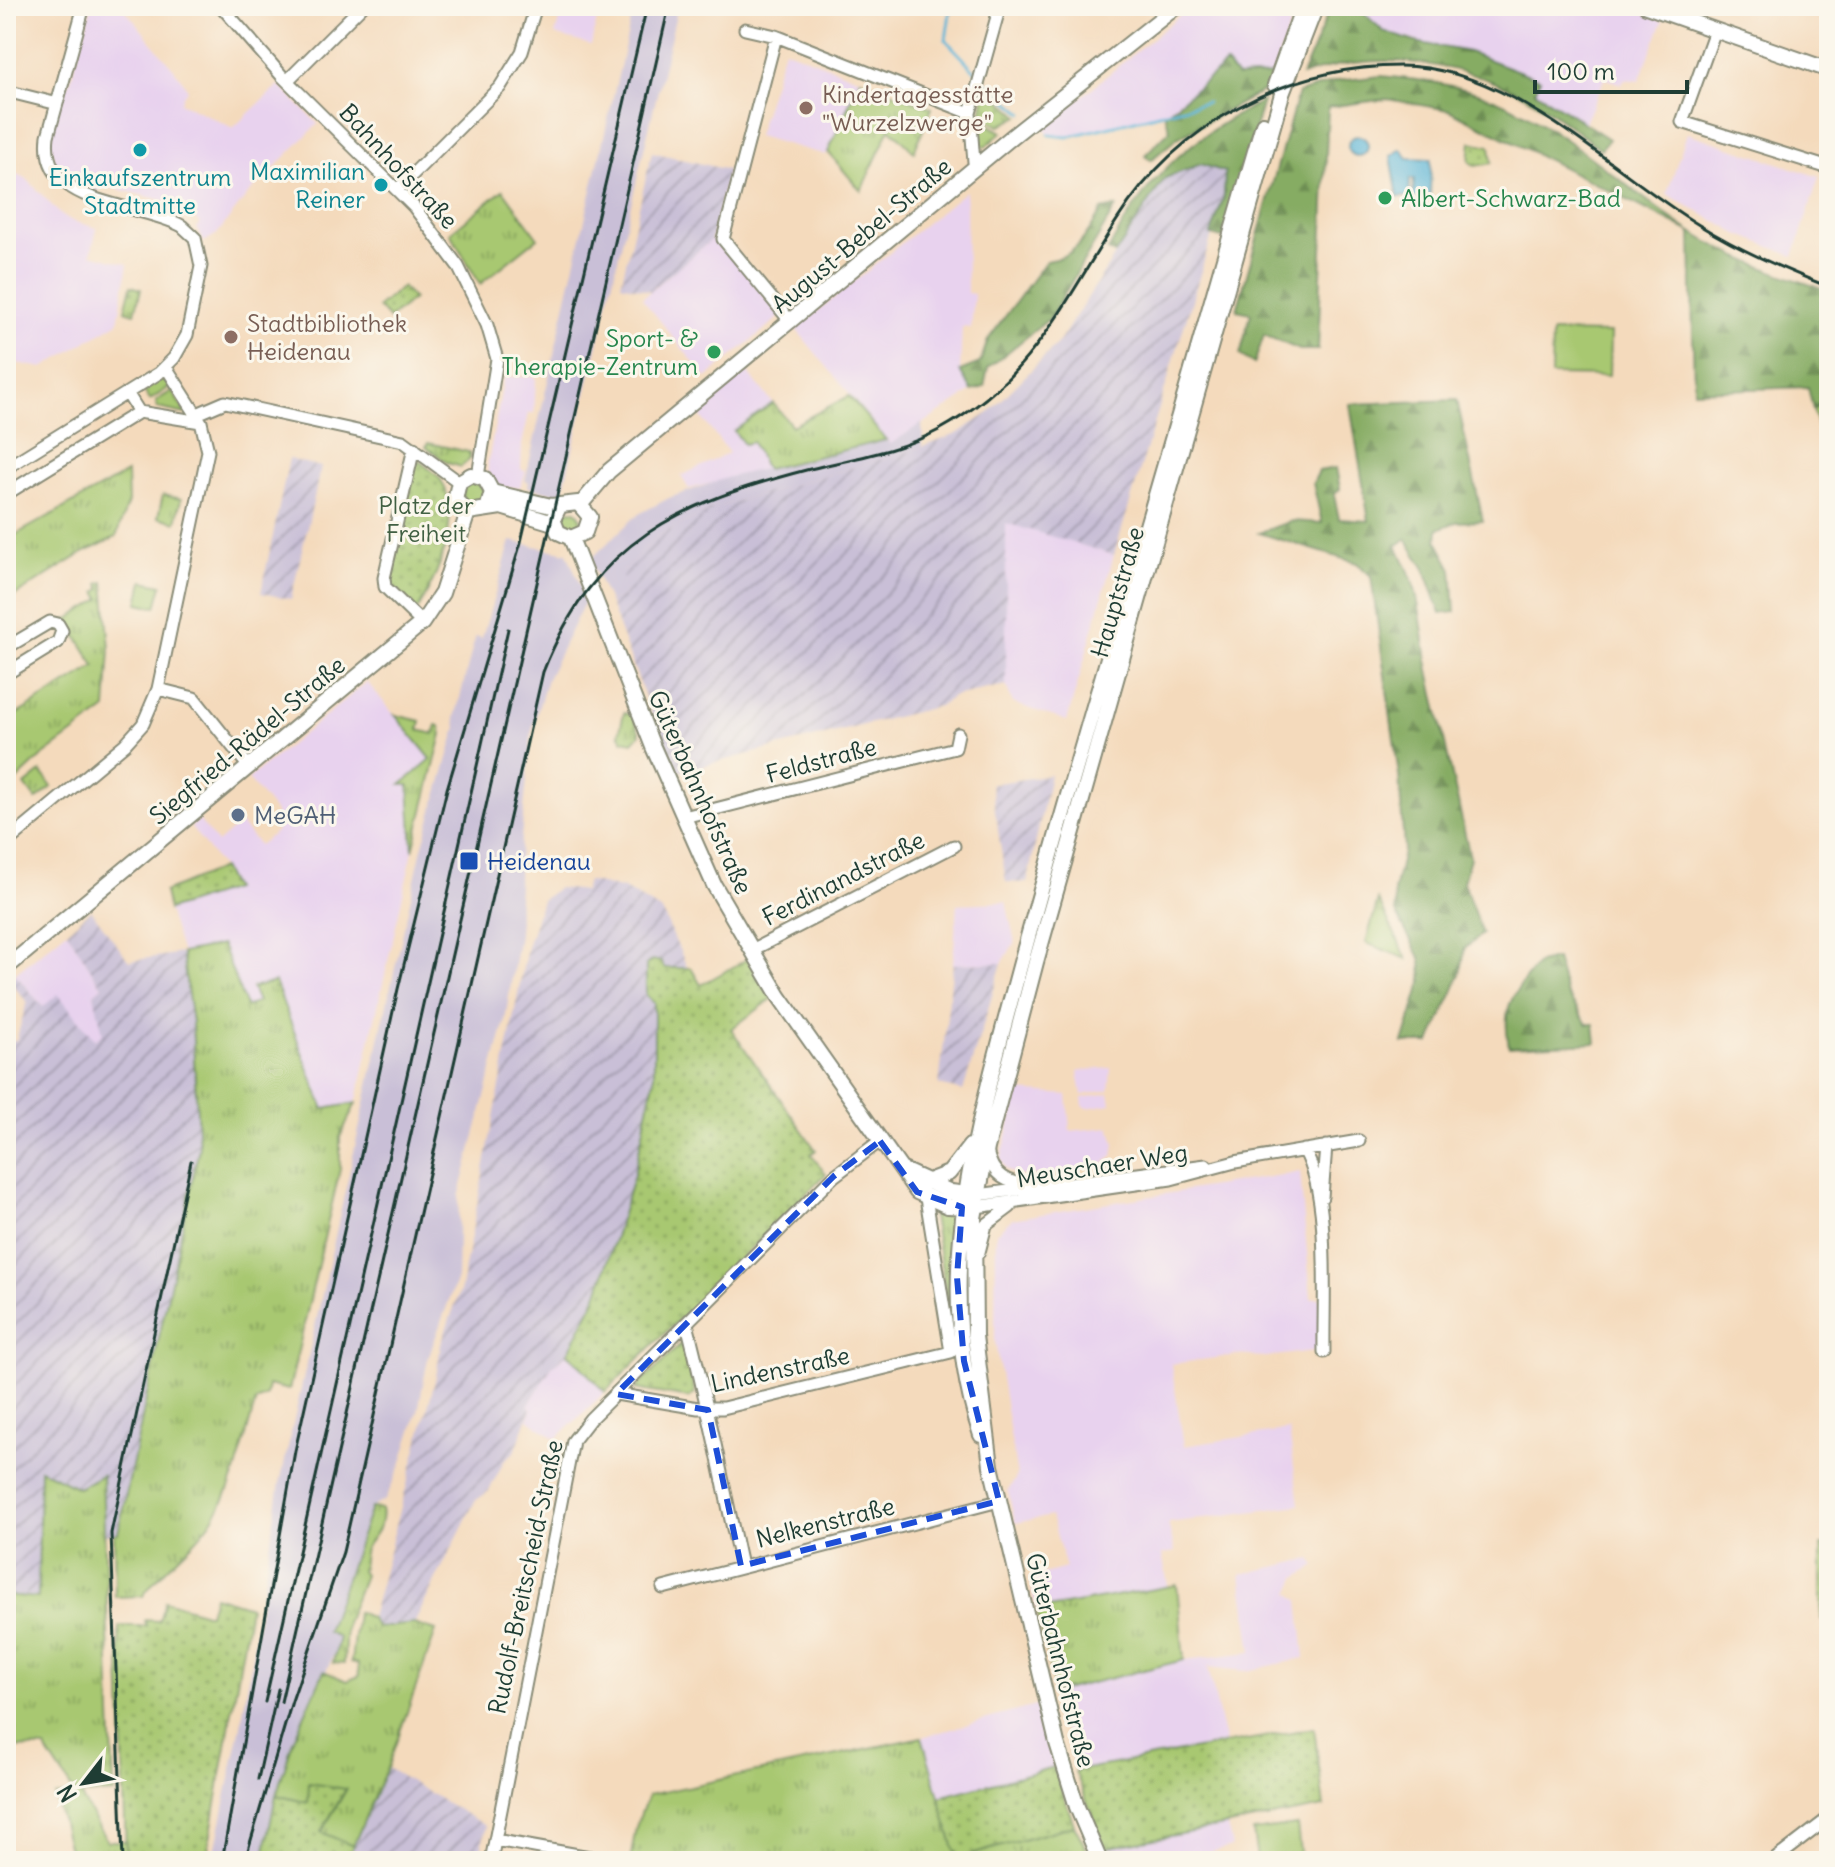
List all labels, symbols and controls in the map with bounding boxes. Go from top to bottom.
scale bar [1535,44,1687,94]
text: 100 m [1547,56,1615,86]
place label: Kindertagesstätte "Wurzelzwerge" [822,79,1013,137]
street label: Bahnhofstraße [333,97,465,235]
marker: Kindertagesstätte "Wurzelzwerge" [797,99,815,117]
marker: Einkaufszentrum Stadtmitte [131,141,149,159]
street label: August-Bebel-Straße [765,151,957,319]
place label: Maximilian Reiner [250,156,365,214]
place label: Einkaufszentrum Stadtmitte [49,162,231,220]
marker: Maximilian Reiner [372,176,390,194]
place label: Albert-Schwarz-Bad [1401,183,1621,213]
marker: Albert-Schwarz-Bad [1376,189,1394,207]
place label: Stadtbibliothek Heidenau [247,308,407,366]
place label: Sport- & Therapie-Zentrum [501,323,698,381]
marker: Stadtbibliothek Heidenau [222,328,240,346]
marker: Sport- & Therapie-Zentrum [705,343,723,361]
park label: Platz der Freiheit [378,490,474,548]
street label: Hauptstraße [1084,523,1150,661]
street label: Siegfried-Rädel-Straße [143,649,351,831]
street label: Güterbahnhofstraße [643,685,759,899]
street label: Feldstraße [763,731,879,789]
place label: MeGAH [254,800,336,830]
marker: MeGAH [229,806,247,824]
street label: Ferdinandstraße [757,824,929,932]
place label: Heidenau [487,846,591,876]
marker: Heidenau [458,850,480,872]
street label: Meuschaer Weg [1014,1137,1190,1193]
street label: Lindenstraße [708,1340,852,1398]
street label: Rudolf-Breitscheid-Straße [481,1437,569,1717]
street label: Nelkenstraße [753,1490,897,1554]
street label: Güterbahnhofstraße [1020,1550,1102,1770]
north arrow [44,1743,124,1823]
text: N [51,1780,83,1807]

